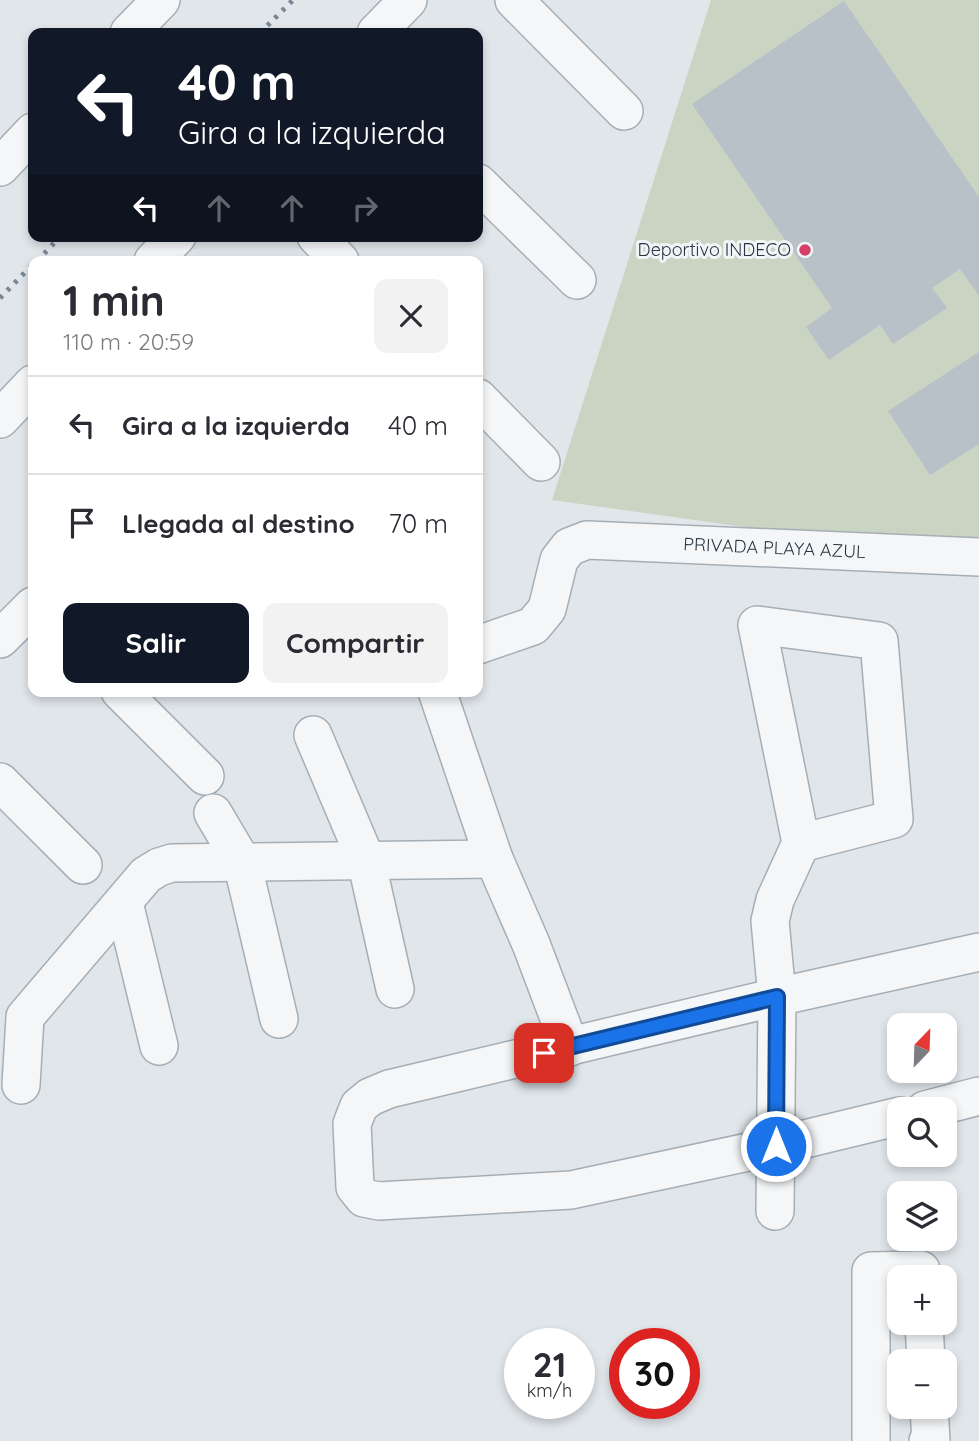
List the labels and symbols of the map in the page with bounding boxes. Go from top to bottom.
place label: Deportivo INDECO [638,238,791,261]
marker: Deportivo INDECO [797,242,813,258]
street label: PRIVADA PLAYA AZUL [683,532,867,563]
north arrow [887,1013,957,1083]
pin [514,1023,574,1083]
position arrow [739,1109,813,1183]
speed limit sign: 30 [609,1328,700,1419]

